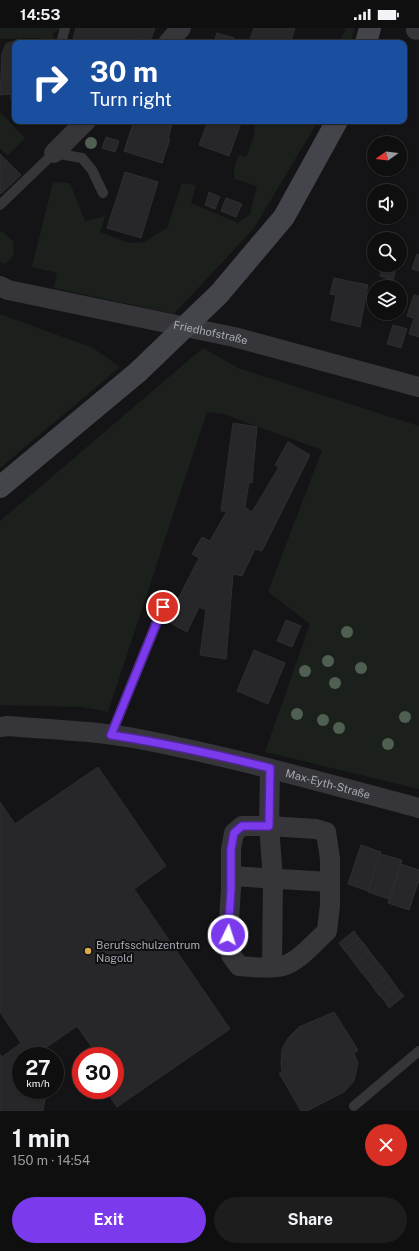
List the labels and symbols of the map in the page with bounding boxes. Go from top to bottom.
north arrow [367,136,407,176]
street label: Friedhofstraße [172,319,249,346]
pin [146,590,180,624]
street label: Max-Eyth-Straße [284,767,372,801]
position arrow [207,914,249,956]
place label: Berufsschulzentrum Nagold [96,939,200,964]
marker: Berufsschulzentrum Nagold [83,946,93,956]
speed limit sign: 30 [72,1047,124,1099]

